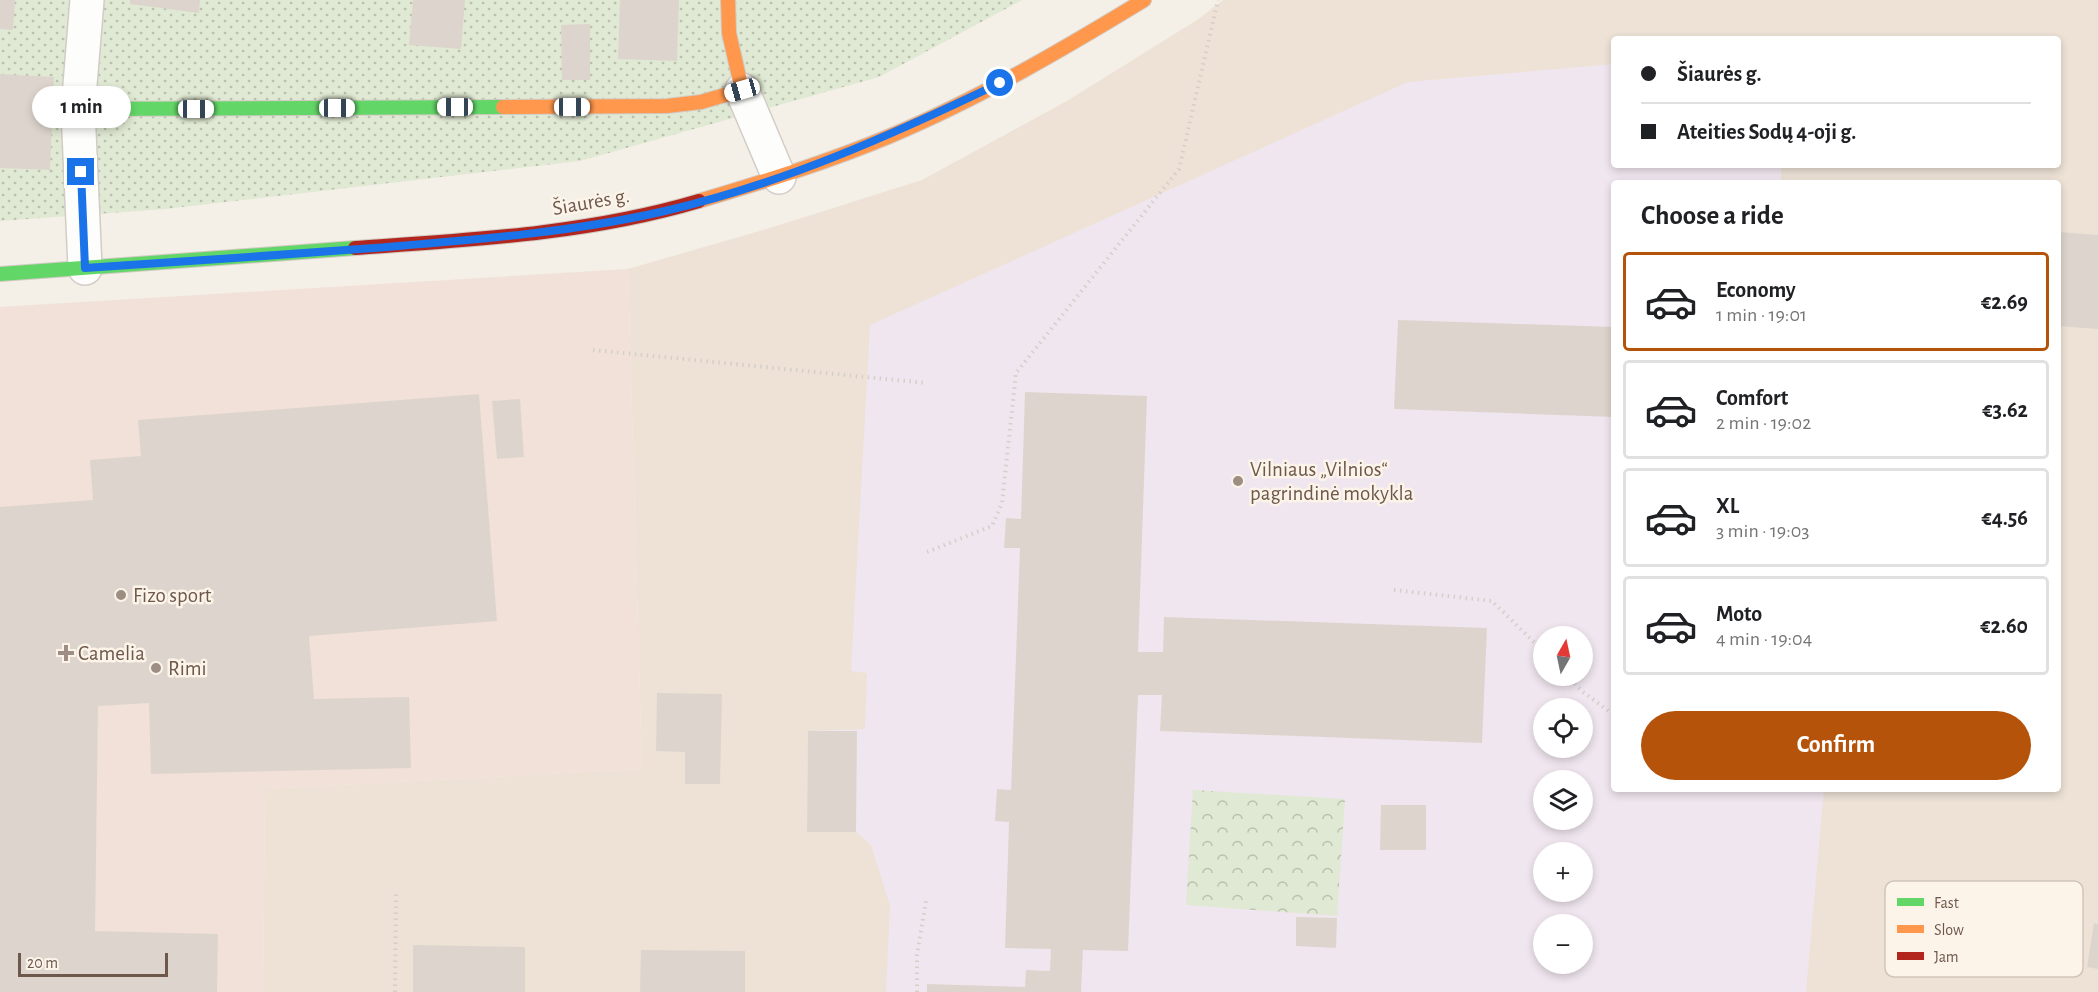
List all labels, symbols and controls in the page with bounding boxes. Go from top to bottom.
text: Šiaurės g. [1677,63,1761,85]
route start [986,69,1013,96]
car [722,76,762,104]
callout: 1 min [32,85,130,127]
text: 1 min [60,97,103,117]
car [437,98,473,116]
car [554,98,590,116]
car [319,99,355,117]
car [178,100,214,118]
text: Ateities Sodų 4-oji g. [1677,121,1856,143]
route end [67,158,94,185]
street label: Šiaurės g. [550,183,631,219]
text: Choose a ride [1641,202,1784,229]
icon: car [1644,275,1698,329]
text: Economy [1716,279,1796,301]
text: €2.69 [1981,291,2028,313]
text: 1 min · 19:01 [1716,305,1807,325]
icon: car [1644,383,1698,437]
text: Comfort [1716,387,1788,409]
text: €3.62 [1982,399,2028,421]
text: 2 min · 19:02 [1716,413,1811,433]
place label: Vilniaus „Vilnios“ pagrindinė mokykla [1250,459,1414,504]
marker: Vilniaus „Vilnios“ pagrindinė mokykla [1231,474,1245,488]
icon: car [1644,491,1698,545]
text: XL [1716,495,1739,517]
text: €4.56 [1981,507,2028,529]
text: 3 min · 19:03 [1716,521,1810,541]
place label: Fizo sport [133,585,212,606]
marker: Fizo sport [114,588,128,602]
icon: car [1644,599,1698,653]
text: Moto [1716,603,1762,625]
text: €2.60 [1980,615,2028,637]
north arrow [1533,626,1593,686]
map controls [1533,626,1593,974]
text: 4 min · 19:04 [1716,629,1812,649]
place label: Camelia [78,643,145,664]
marker: Camelia [59,646,73,660]
place label: Rimi [168,658,207,679]
marker: Rimi [149,661,163,675]
button: locate [1533,698,1593,758]
button: Confirm [1641,711,2031,780]
button: layers [1533,770,1593,830]
button: + [1533,842,1593,902]
legend [1885,881,2083,977]
text: Fast [1934,895,1959,911]
button: − [1533,914,1593,974]
text: Slow [1934,922,1964,938]
text: Jam [1934,949,1959,965]
scale bar [18,950,168,978]
text: 20 m [27,955,58,971]

